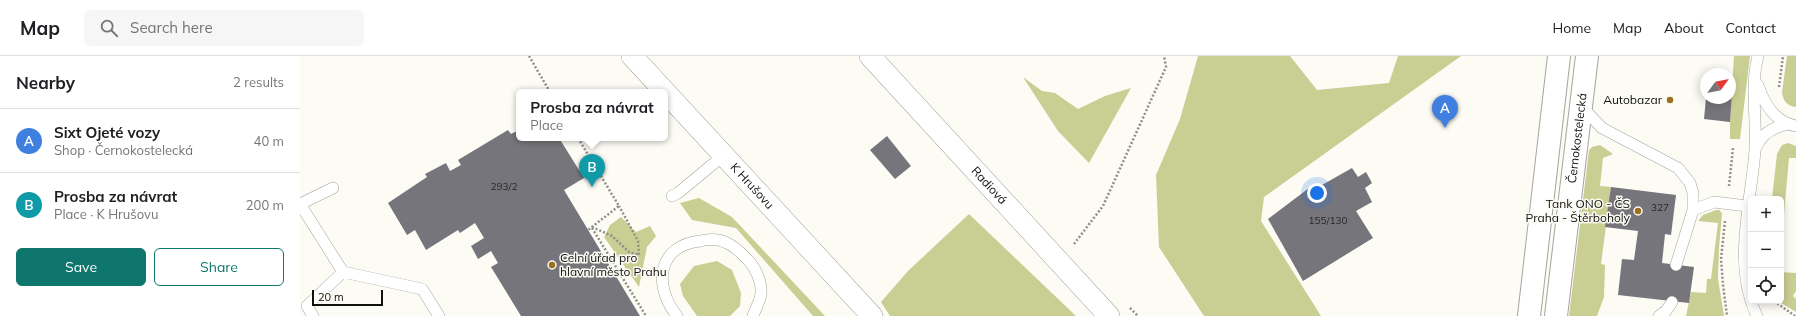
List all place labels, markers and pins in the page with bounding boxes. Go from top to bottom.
place label: Autobazar [1603,92,1663,107]
pin: A [1432,95,1458,128]
marker: Autobazar [1665,95,1675,105]
pin: B [579,154,605,187]
place label: Tank ONO - ČS Praha - Štěrboholy [1526,196,1631,225]
marker: Tank ONO - ČS Praha - Štěrboholy [1633,206,1643,216]
place label: Celní úřad pro hlavní město Prahu [560,250,667,279]
marker: Celní úřad pro hlavní město Prahu [547,260,557,270]

